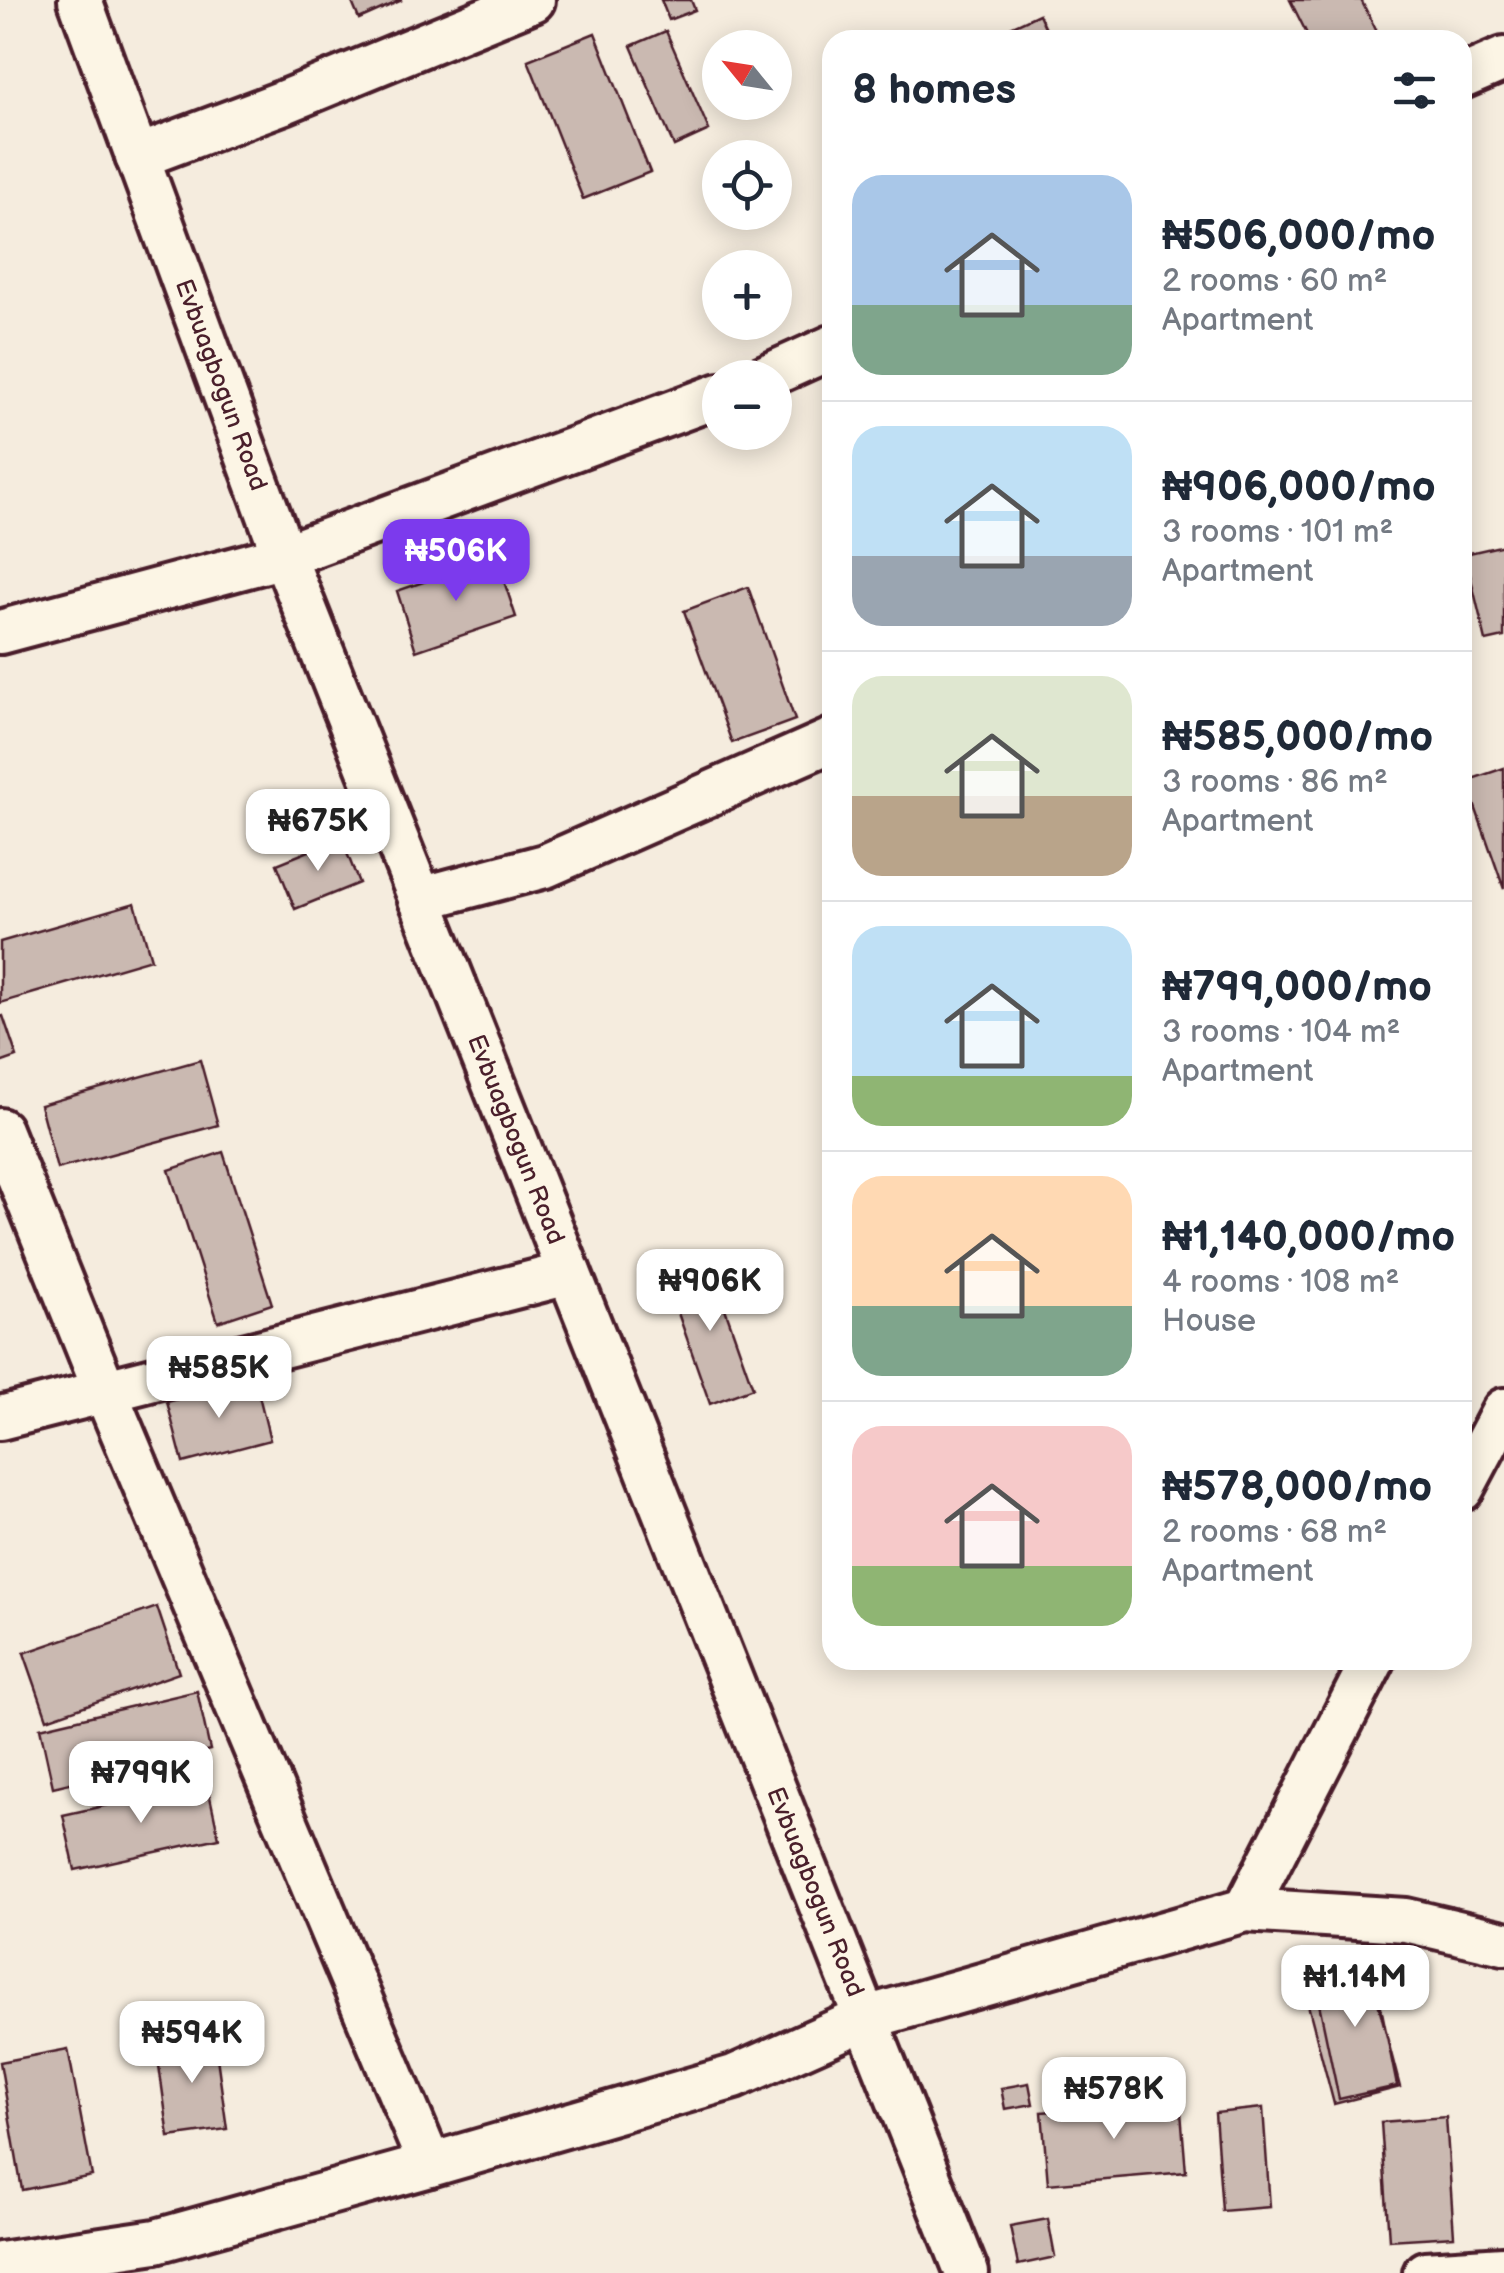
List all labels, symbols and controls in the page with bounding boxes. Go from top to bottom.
north arrow [702,30,792,120]
map controls [702,30,792,450]
icon: filters [1387,63,1442,118]
text: 8 homes [852,65,1016,116]
button: locate [702,140,792,230]
text: ₦506,000/mo [1162,211,1435,262]
icon: home [932,215,1052,335]
button: + [702,250,792,340]
text: 2 rooms · 60 m² [1162,262,1387,301]
street label: Evbuagbogun Road [168,275,274,495]
text: Apartment [1162,301,1313,340]
button: − [702,360,792,450]
text: ₦906,000/mo [1162,462,1436,513]
icon: home [932,466,1052,586]
text: 3 rooms · 101 m² [1162,513,1393,552]
pin: ₦506K [386,519,526,604]
text: ₦506K [405,532,507,571]
text: Apartment [1162,552,1313,591]
text: ₦585,000/mo [1162,712,1433,763]
icon: home [932,716,1052,836]
text: 3 rooms · 86 m² [1162,763,1388,802]
pin: ₦675K [248,789,388,874]
text: ₦675K [268,802,368,841]
text: Apartment [1162,802,1313,841]
text: ₦799,000/mo [1162,962,1432,1013]
icon: home [932,966,1052,1086]
text: 3 rooms · 104 m² [1162,1013,1400,1052]
street label: Evbuagbogun Road [460,1030,572,1249]
text: Apartment [1162,1052,1313,1091]
text: ₦1,140,000/mo [1162,1212,1455,1263]
icon: home [932,1216,1052,1336]
pin: ₦906K [640,1249,780,1334]
text: ₦906K [659,1262,761,1301]
text: 4 rooms · 108 m² [1162,1263,1399,1302]
text: House [1162,1302,1256,1341]
pin: ₦585K [149,1336,289,1421]
text: ₦585K [168,1349,270,1388]
text: ₦578,000/mo [1162,1462,1432,1513]
icon: home [932,1466,1052,1586]
text: 2 rooms · 68 m² [1162,1513,1387,1552]
text: Apartment [1162,1552,1313,1591]
pin: ₦799K [71,1741,211,1826]
text: ₦799K [91,1754,191,1793]
street label: Evbuagbogun Road [760,1783,871,2001]
pin: ₦1.14M [1274,1945,1436,2030]
text: ₦1.14M [1303,1958,1407,1997]
pin: ₦594K [122,2001,262,2086]
text: ₦594K [142,2014,242,2053]
pin: ₦578K [1044,2057,1184,2142]
text: ₦578K [1064,2070,1164,2109]

